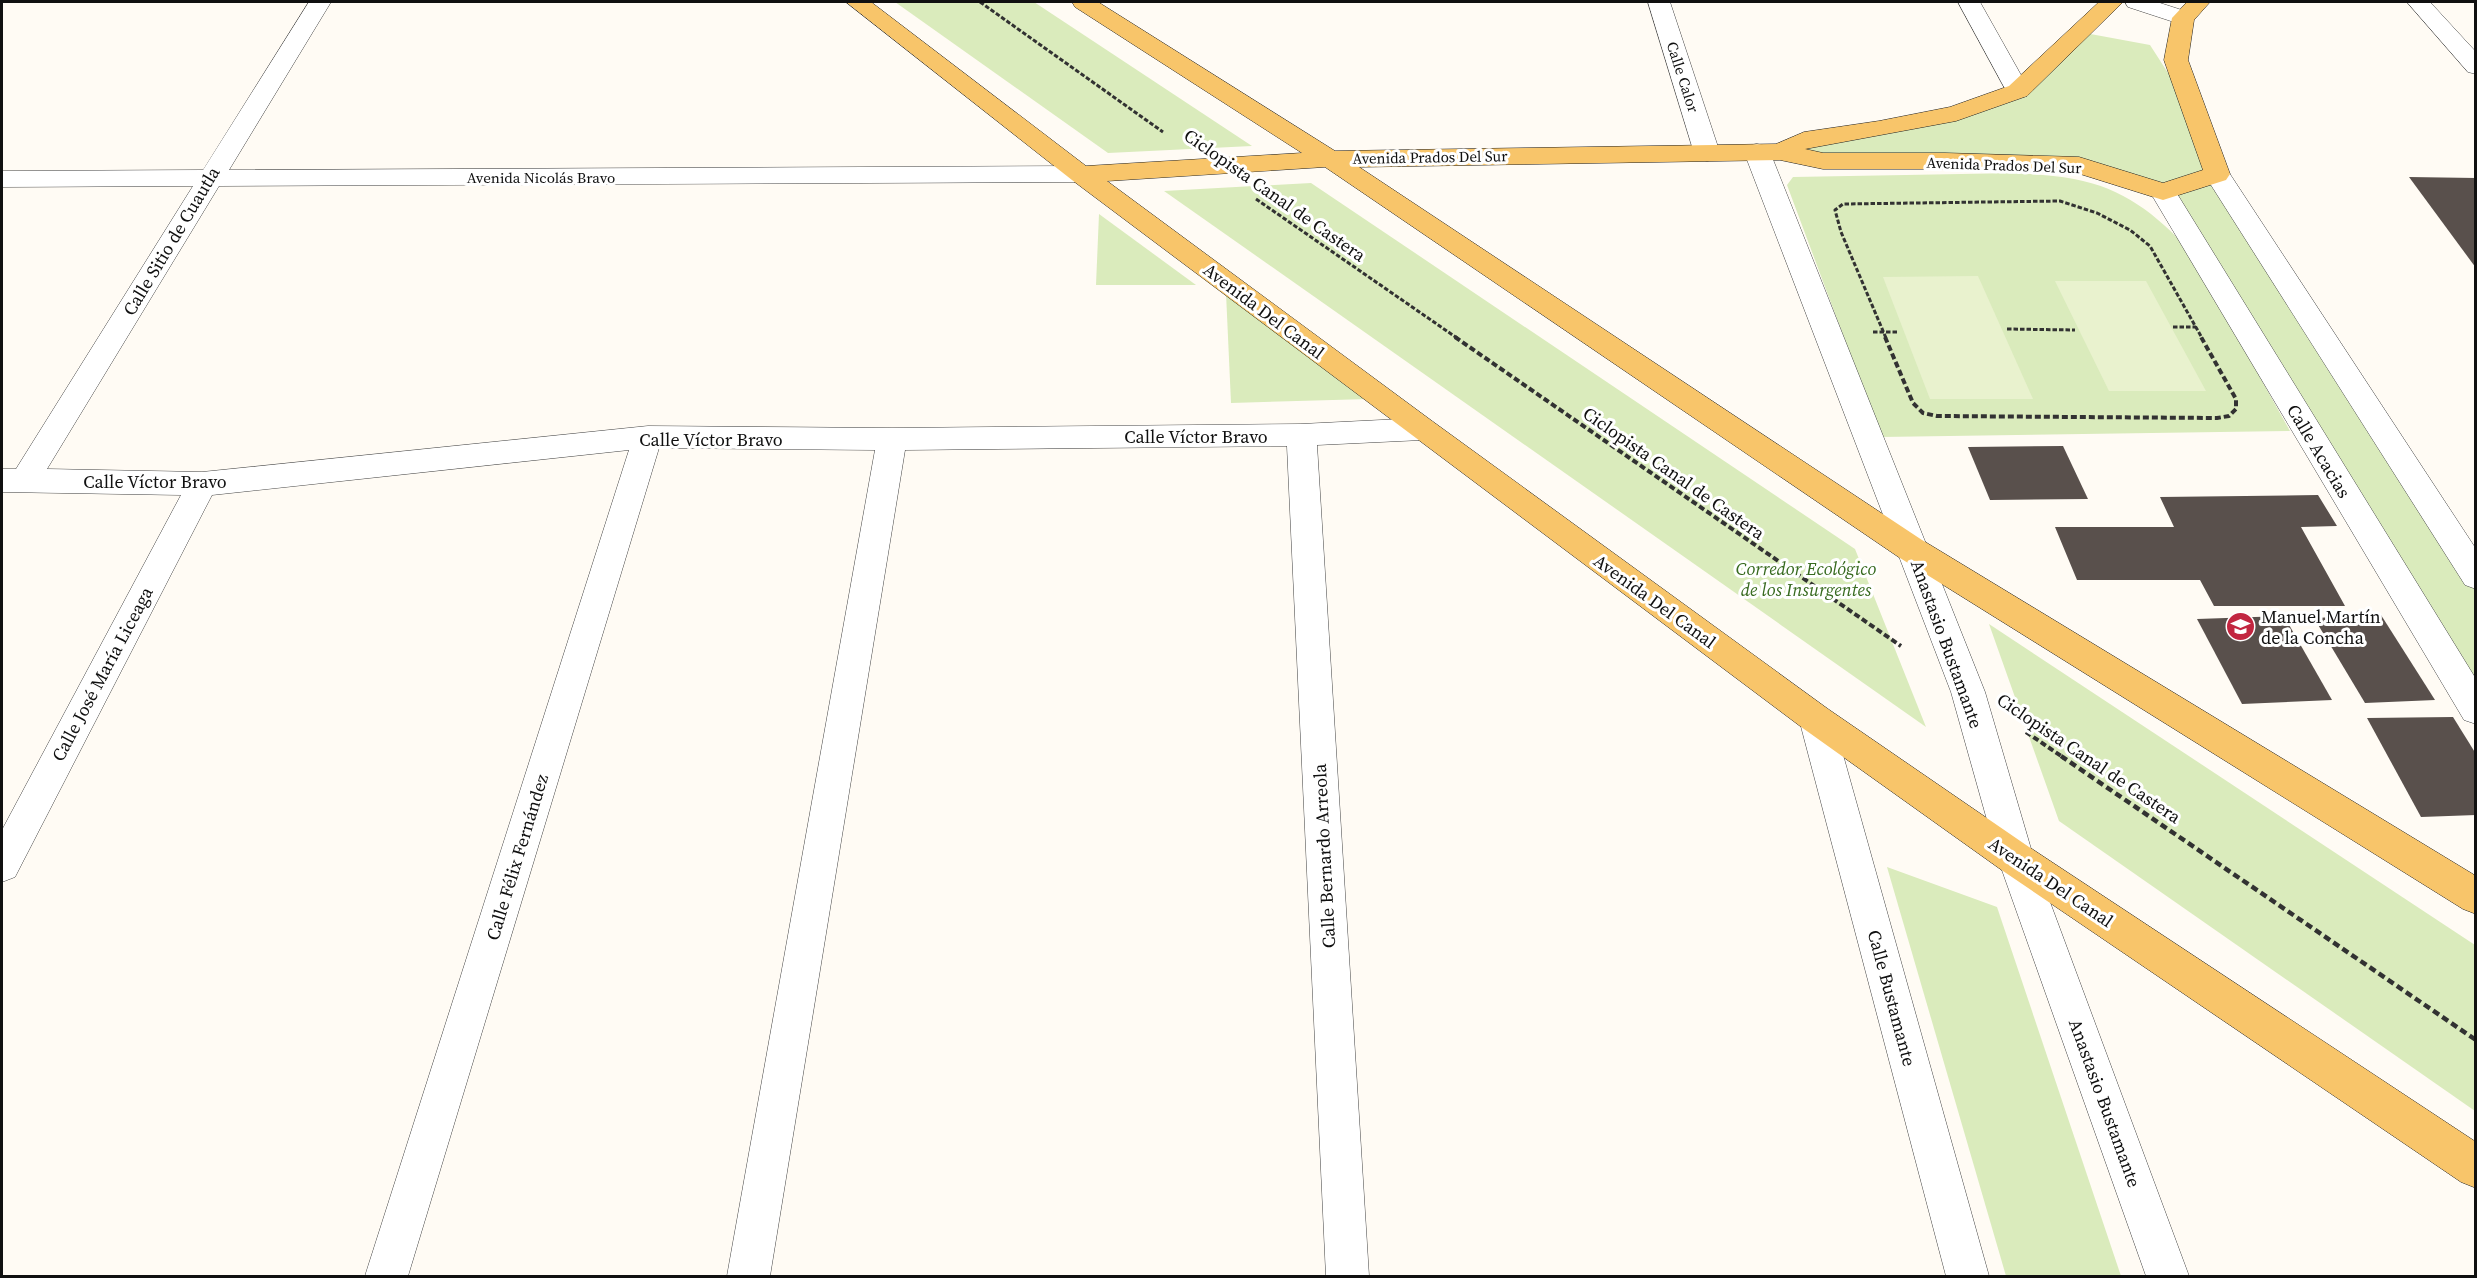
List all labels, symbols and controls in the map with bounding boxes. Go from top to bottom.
street label: Calle Calor [1662,39,1705,116]
street label: Ciclopista Canal de Castera [1179,123,1372,268]
street label: Avenida Prados Del Sur [1352,145,1508,169]
street label: Avenida Prados Del Sur [1926,152,2082,178]
street label: Calle Sitio de Cuautla [117,161,226,320]
street label: Avenida Nicolás Bravo [467,167,615,188]
street label: Avenida Del Canal [1198,257,1330,365]
street label: Calle Acacias [2281,399,2357,503]
street label: Ciclopista Canal de Castera [1578,401,1771,546]
street label: Calle Víctor Bravo [1124,424,1268,449]
street label: Calle Víctor Bravo [639,427,783,452]
street label: Calle Víctor Bravo [83,469,227,494]
street label: Avenida Del Canal [1589,548,1721,654]
park label: Corredor Ecológico de los Insurgentes [1736,556,1876,602]
street label: Anastasio Bustamante [1905,556,1989,732]
street label: Calle José María Liceaga [45,582,159,766]
place label: Manuel Martín de la Concha [2261,604,2381,650]
school or university icon: Manuel Martín de la Concha [2224,610,2256,642]
street label: Ciclopista Canal de Castera [1992,687,2187,829]
street label: Calle Bernardo Arreola [1307,762,1341,949]
street label: Calle Félix Fernández [480,771,554,943]
street label: Avenida Del Canal [1984,831,2118,933]
street label: Calle Bustamante [1862,927,1922,1069]
street label: Anastasio Bustamante [2063,1015,2147,1191]

